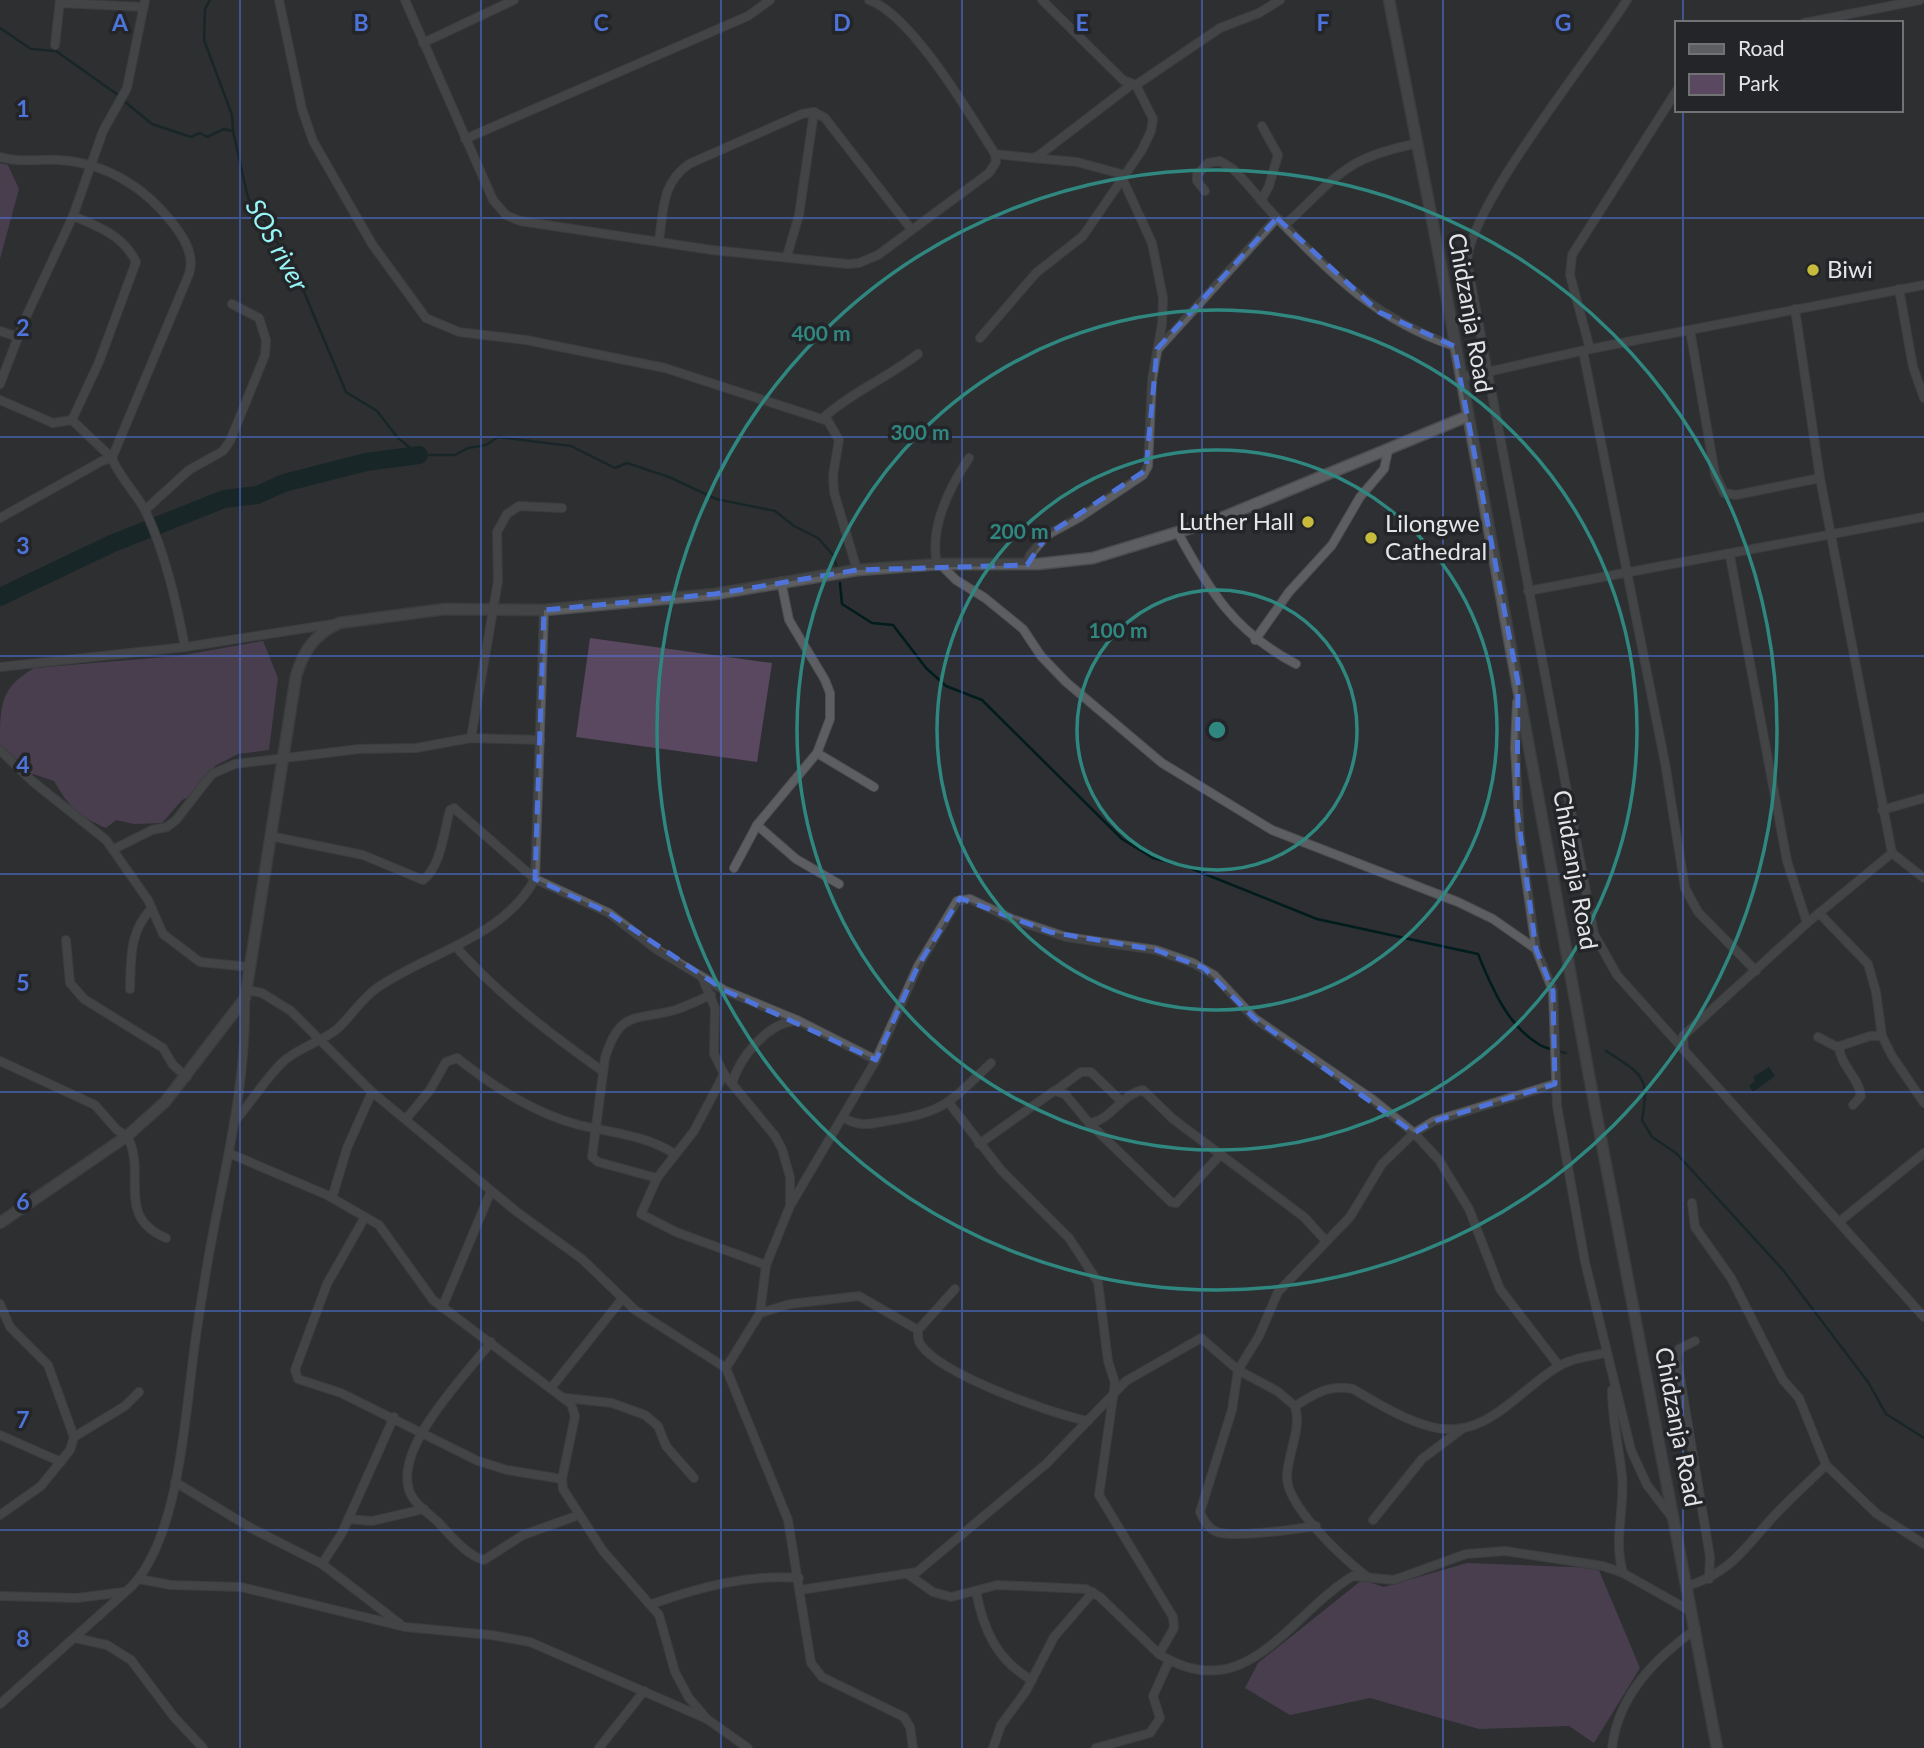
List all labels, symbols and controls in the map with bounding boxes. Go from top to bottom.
text: A [111,8,129,36]
text: B [353,8,369,36]
text: C [593,8,609,36]
text: D [833,8,851,36]
text: E [1075,8,1089,36]
text: F [1316,8,1330,36]
text: G [1555,8,1571,36]
legend [1675,21,1903,112]
text: Road [1738,35,1785,60]
text: Park [1738,70,1779,95]
text: 1 [16,94,30,122]
water label: SOS river [240,193,317,297]
street label: Chidzanja Road [1443,231,1500,395]
place label: Biwi [1827,254,1873,283]
marker: Biwi [1805,262,1821,278]
text: 2 [16,313,30,341]
text: 400 m [791,320,851,345]
text: 300 m [890,419,950,444]
place label: Luther Hall [1179,506,1294,535]
place label: Lilongwe Cathedral [1385,508,1487,565]
marker: Luther Hall [1300,514,1316,530]
text: 200 m [989,518,1049,543]
marker: Lilongwe Cathedral [1363,530,1379,546]
text: 3 [16,531,30,559]
text: 100 m [1088,617,1148,642]
centre of rings [1205,718,1229,742]
text: 4 [16,750,30,778]
street label: Chidzanja Road [1548,788,1605,952]
text: 5 [16,968,30,996]
text: 6 [16,1187,30,1215]
street label: Chidzanja Road [1650,1345,1709,1509]
text: 7 [16,1405,30,1433]
text: 8 [16,1624,30,1652]

